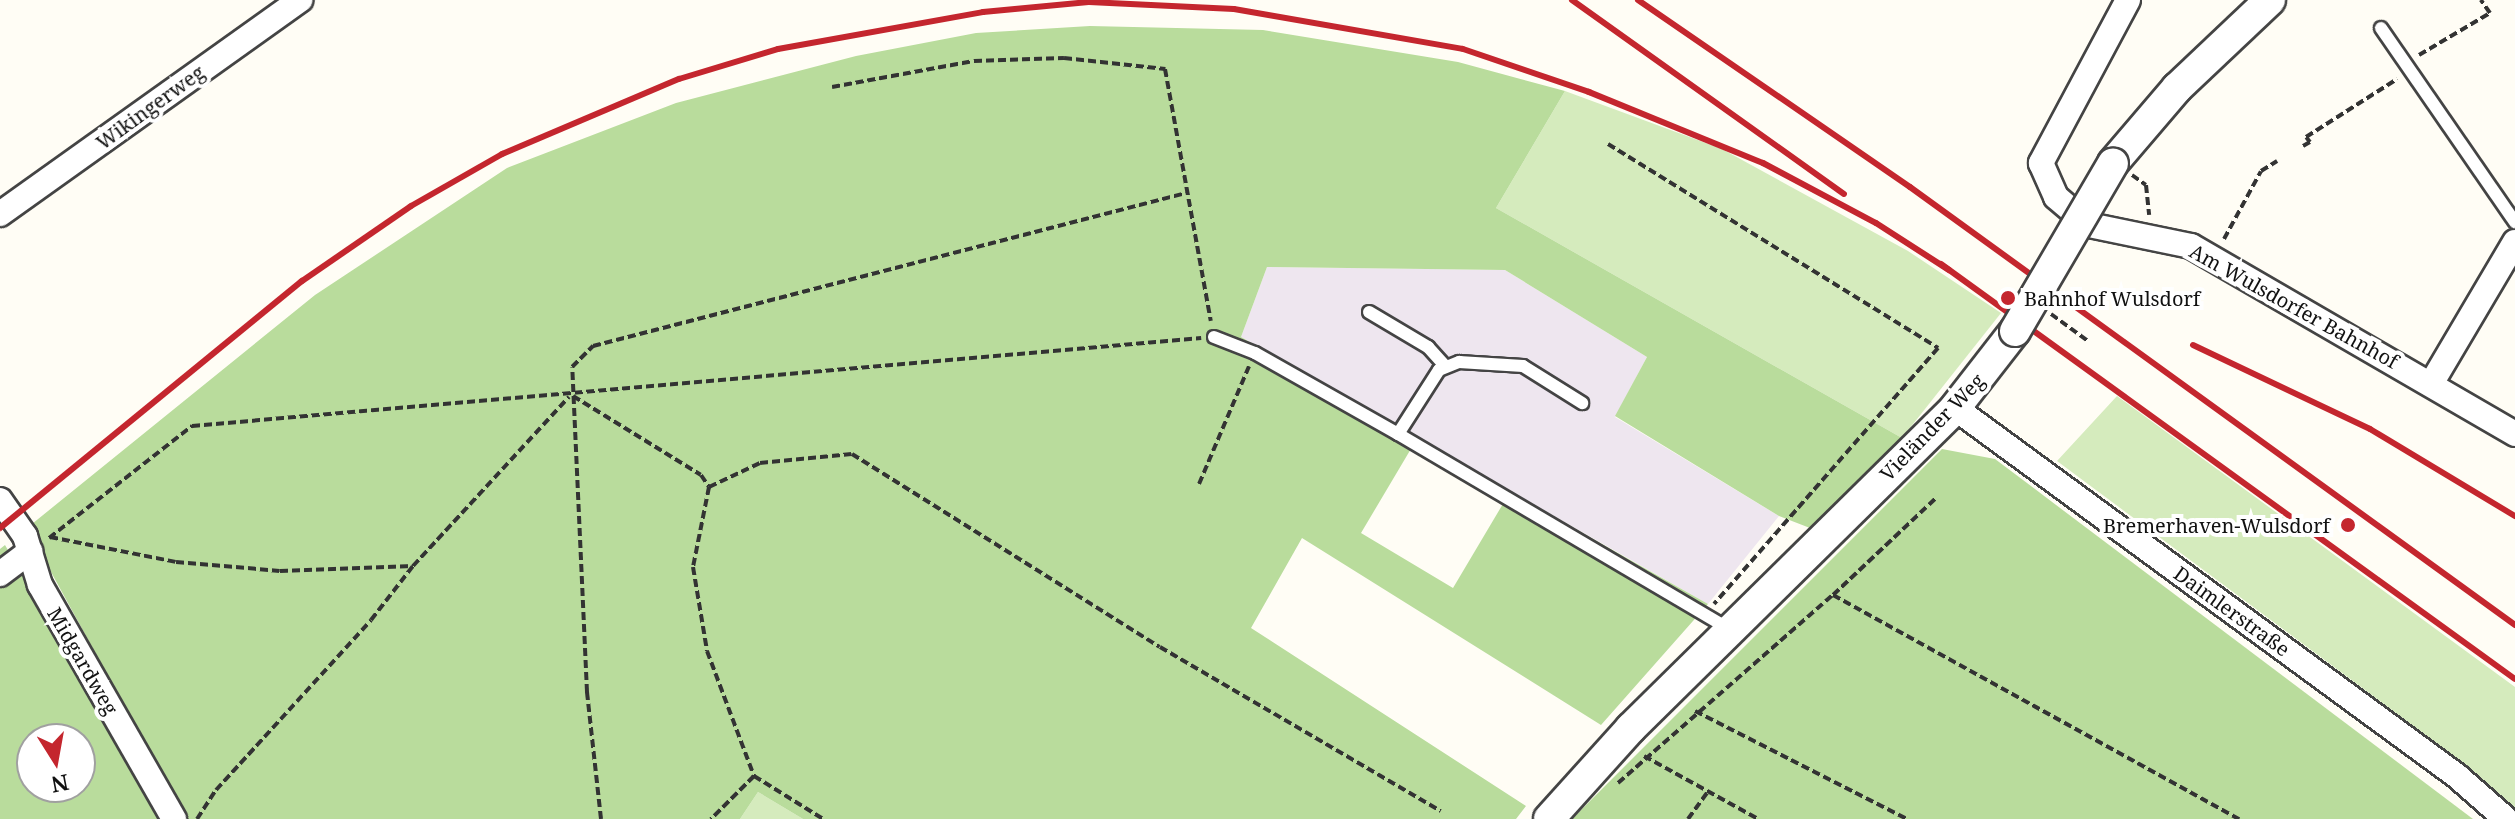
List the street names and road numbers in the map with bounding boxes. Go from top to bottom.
street label: Wikingerweg [91,60,209,154]
street label: Am Wulsdorfer Bahnhof [2186,239,2402,373]
street label: Vieländer Weg [1875,368,1989,486]
street label: Daimlerstraße [2169,561,2295,661]
street label: Midgardweg [43,603,123,719]

